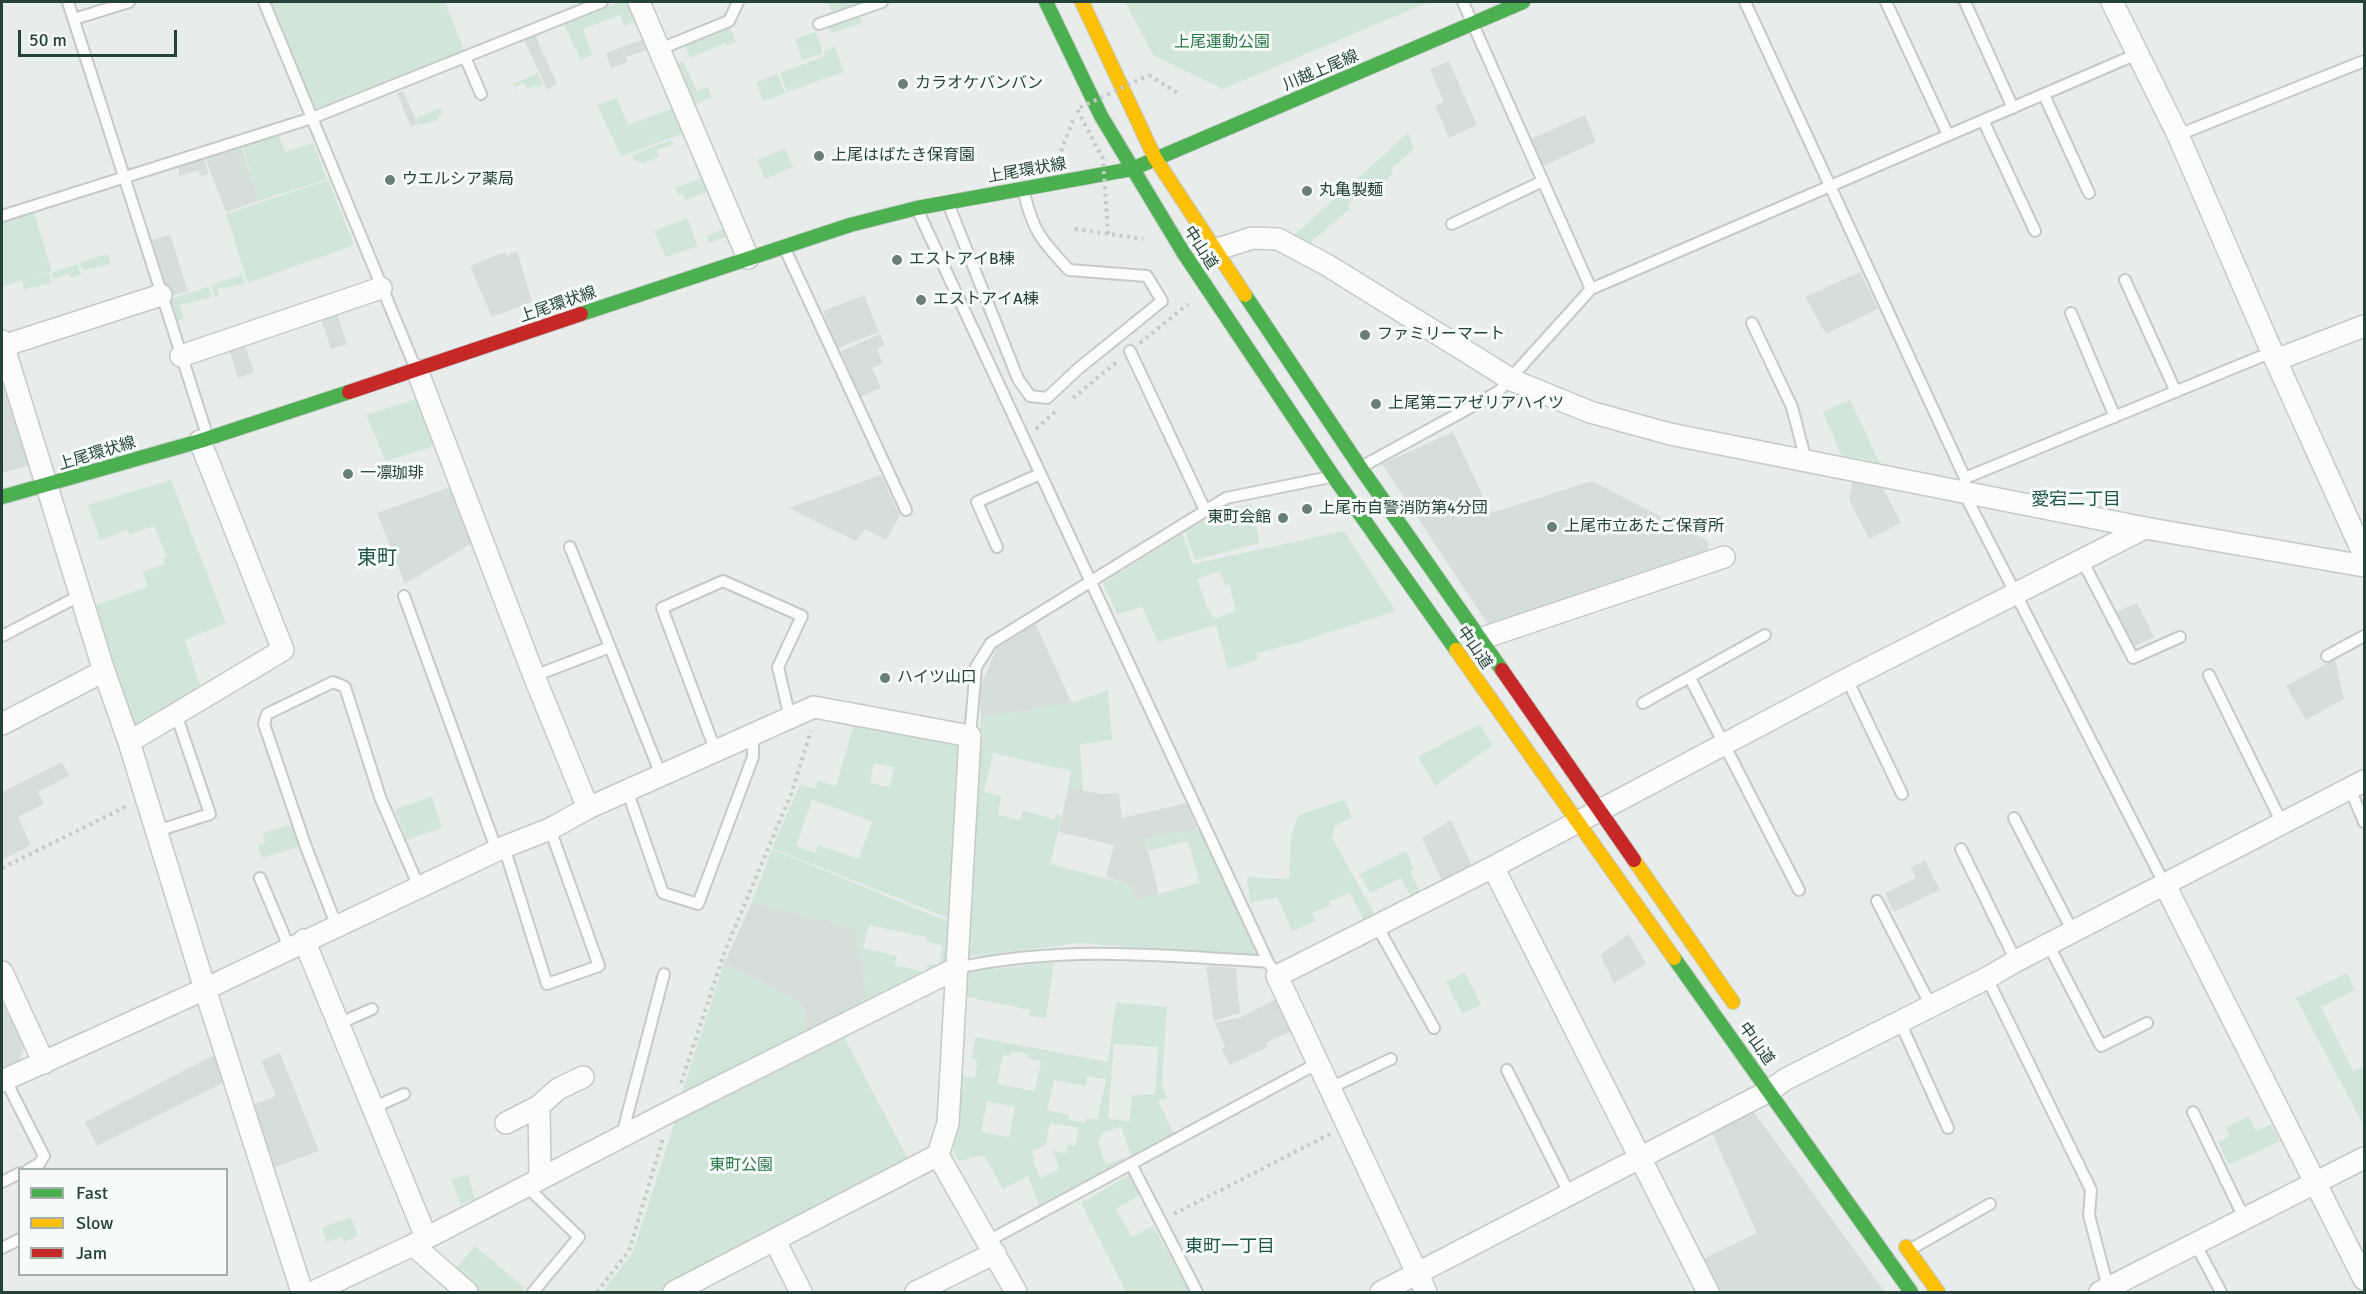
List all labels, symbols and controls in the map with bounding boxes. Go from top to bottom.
scale bar [21,18,180,56]
text: 50 m [29,29,67,51]
park label: 上尾運動公園 [1174,33,1270,53]
street label: 川越上尾線 [1280,47,1362,95]
place label: カラオケバンバン [915,74,1043,94]
marker: カラオケバンバン [896,77,910,91]
place label: 上尾はばたき保育園 [831,146,975,166]
marker: 上尾はばたき保育園 [812,149,826,163]
street label: 上尾環状線 [986,155,1068,187]
place label: ウエルシア薬局 [402,170,514,190]
marker: ウエルシア薬局 [383,173,397,187]
place label: 丸亀製麺 [1319,181,1383,201]
marker: 丸亀製麺 [1300,184,1314,198]
street label: 中山道 [1179,223,1221,273]
place label: エストアイB棟 [909,250,1015,270]
marker: エストアイB棟 [890,253,904,267]
street label: 上尾環状線 [517,283,599,327]
place label: エストアイA棟 [933,290,1039,310]
marker: エストアイA棟 [914,293,928,307]
place label: ファミリーマート [1377,325,1505,345]
marker: ファミリーマート [1358,328,1372,342]
place label: 上尾第二アゼリアハイツ [1388,394,1564,414]
marker: 上尾第二アゼリアハイツ [1369,397,1383,411]
street label: 上尾環状線 [56,433,138,475]
place label: 一凛珈琲 [360,464,424,484]
marker: 一凛珈琲 [341,467,355,481]
district label: 愛宕二丁目 [2031,489,2121,511]
place label: 上尾市自警消防第4分団 [1319,499,1488,519]
marker: 上尾市自警消防第4分団 [1300,502,1314,516]
place label: 東町会館 [1207,508,1271,528]
marker: 東町会館 [1276,511,1290,525]
place label: 上尾市立あたご保育所 [1564,517,1724,537]
marker: 上尾市立あたご保育所 [1545,520,1559,534]
district label: 東町 [357,547,397,571]
street label: 中山道 [1452,623,1496,673]
place label: ハイツ山口 [897,668,977,688]
marker: ハイツ山口 [878,671,892,685]
street label: 中山道 [1734,1019,1778,1069]
park label: 東町公園 [709,1156,773,1176]
legend [18,1168,228,1276]
text: Fast [76,1182,108,1204]
text: Slow [76,1212,113,1234]
district label: 東町一丁目 [1185,1236,1275,1258]
text: Jam [76,1242,107,1264]

